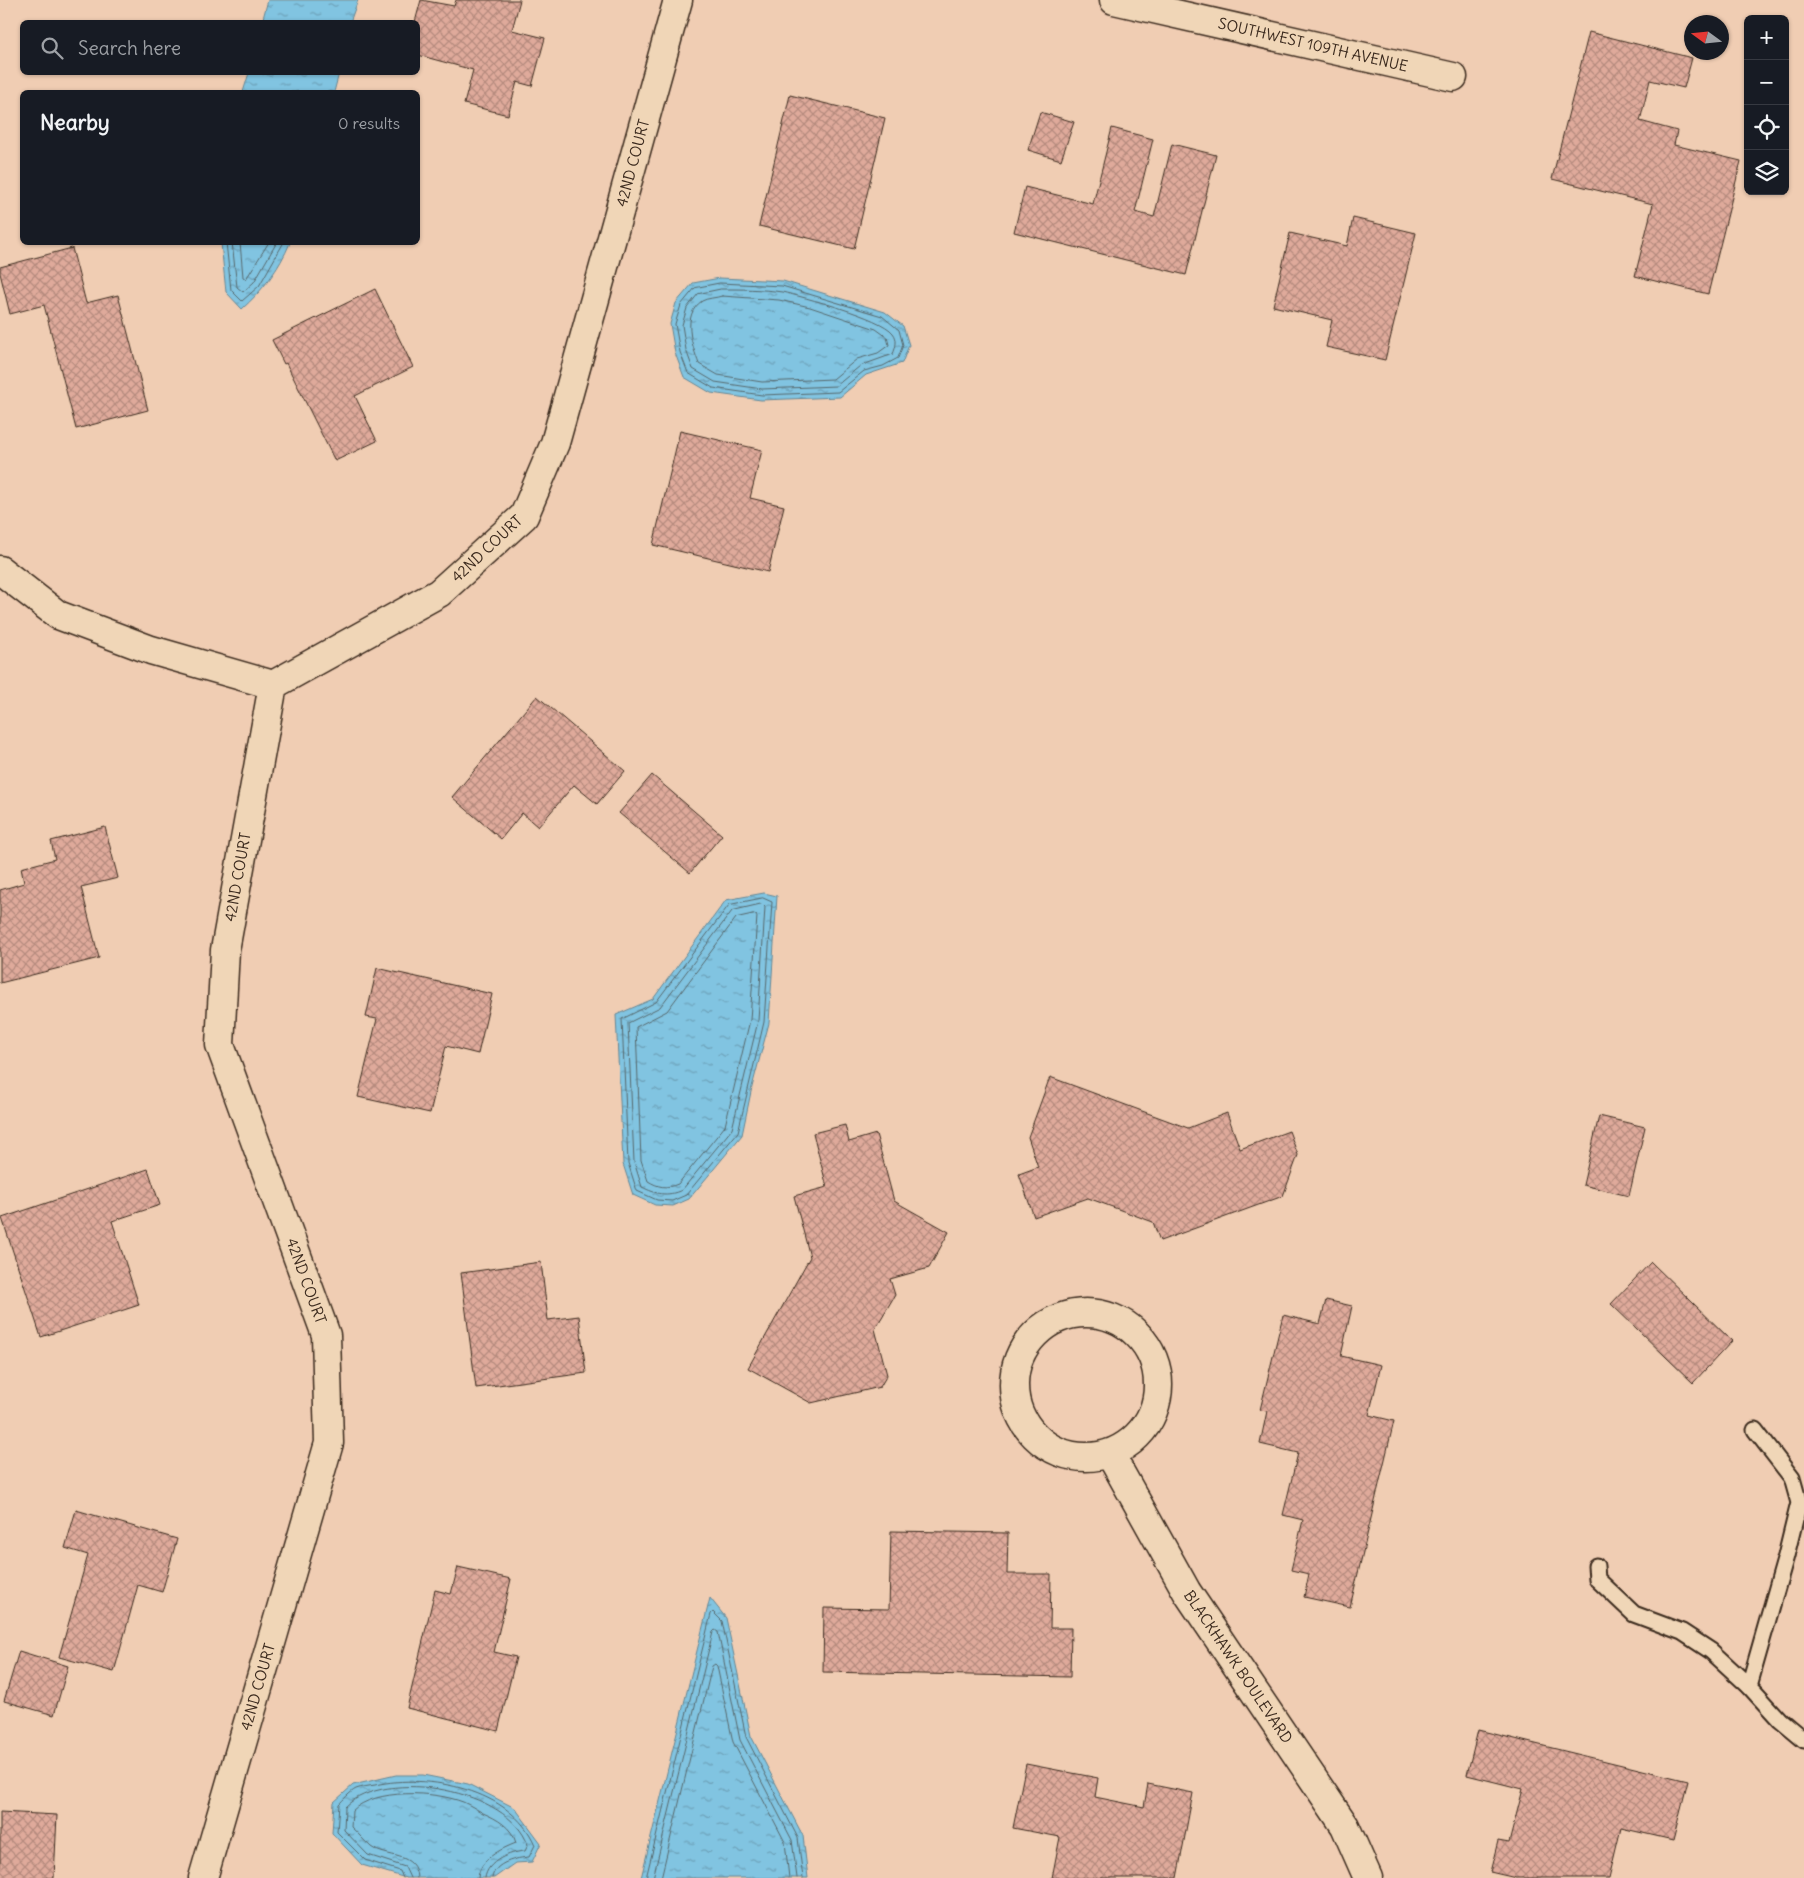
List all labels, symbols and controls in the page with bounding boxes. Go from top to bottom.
street label: SOUTHWEST 109TH AVENUE [1216,13,1410,76]
north arrow [1684,15,1729,60]
map controls [1744,15,1789,195]
button: + [1744,15,1789,60]
search box [20,20,420,75]
icon: search [38,34,66,62]
text: Search here [78,36,181,60]
button: − [1744,60,1789,105]
button: locate [1744,105,1789,150]
text: Nearby [40,109,110,136]
text: 0 results [338,113,400,133]
street label: 42ND COURT [612,117,653,209]
button: layers [1744,150,1789,195]
street label: 42ND COURT [447,511,526,586]
street label: 42ND COURT [220,831,255,923]
street label: 42ND COURT [282,1235,331,1326]
street label: BLACKHAWK BOULEVARD [1180,1587,1297,1747]
street label: 42ND COURT [236,1641,279,1733]

